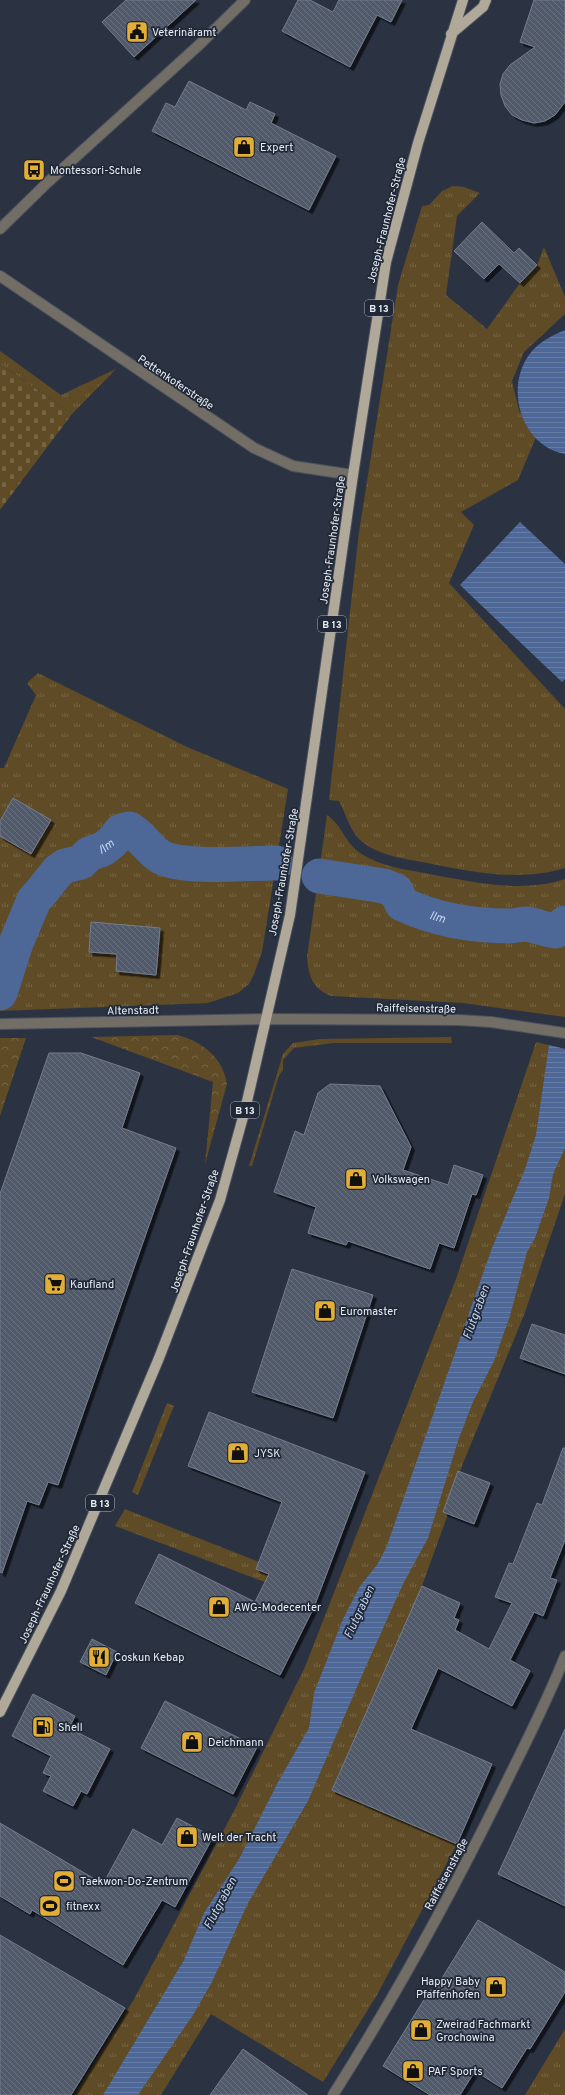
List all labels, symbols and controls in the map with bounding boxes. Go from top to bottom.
public building icon: Veterinäramt [124,19,150,45]
place label: Veterinäramt [152,26,216,40]
shop icon: Expert [231,134,257,160]
place label: Expert [260,141,293,155]
street label: Joseph-Fraunhofer-Straße [365,156,409,285]
bus stop icon: Montessori-Schule [21,157,47,183]
place label: Montessori-Schule [50,164,142,178]
road number: B 13 [365,300,393,316]
street label: Pettenkoferstraße [135,352,216,413]
street label: Joseph-Fraunhofer-Straße [317,475,349,605]
road number: B 13 [318,616,346,632]
street label: Joseph-Fraunhofer-Straße [266,807,302,937]
water label: Ilm [97,836,118,859]
water label: Ilm [427,908,447,928]
street label: Raiffeisenstraße [376,1001,456,1017]
street label: Altenstadt [107,1004,159,1018]
road number: B 13 [231,1102,259,1118]
shop icon: Volkswagen [343,1166,369,1192]
street label: Joseph-Fraunhofer-Straße [167,1168,223,1295]
place label: Volkswagen [372,1173,430,1187]
supermarket icon: Kaufland [42,1271,68,1297]
place label: Kaufland [70,1278,114,1292]
water label: Flutgraben [460,1283,494,1342]
shop icon: Euromaster [312,1298,338,1324]
place label: Euromaster [340,1305,398,1319]
shop icon: JYSK [225,1440,251,1466]
place label: JYSK [254,1447,281,1461]
road number: B 13 [86,1495,114,1511]
street label: Joseph-Fraunhofer-Straße [16,1523,84,1646]
water label: Flutgraben [341,1583,379,1641]
shop icon: AWG-Modecenter [206,1594,232,1620]
place label: AWG-Modecenter [234,1601,322,1615]
restaurant icon: Coskun Kebap [86,1644,112,1670]
place label: Coskun Kebap [114,1651,184,1665]
fuel station icon: Shell [30,1714,56,1740]
place label: Shell [58,1721,83,1735]
shop icon: Deichmann [179,1729,205,1755]
place label: Deichmann [208,1736,264,1750]
shop icon: Welt der Tracht [174,1824,200,1850]
place label: Welt der Tracht [202,1831,276,1845]
street label: Raiffeisenstraße [422,1836,472,1913]
sports icon: Taekwon-Do-Zentrum [51,1868,77,1894]
water label: Flutgraben [201,1874,241,1932]
place label: Taekwon-Do-Zentrum [80,1875,188,1889]
sports icon: fitnexx [37,1893,63,1919]
place label: fitnexx [66,1900,100,1914]
shop icon: Happy Baby Pfaffenhofen [483,1974,509,2000]
place label: Happy Baby Pfaffenhofen [416,1975,480,2002]
shop icon: Zweirad Fachmarkt Grochowina [408,2017,434,2043]
place label: Zweirad Fachmarkt Grochowina [436,2018,530,2045]
shop icon: PAF Sports [400,2058,426,2084]
place label: PAF Sports [428,2065,483,2079]

